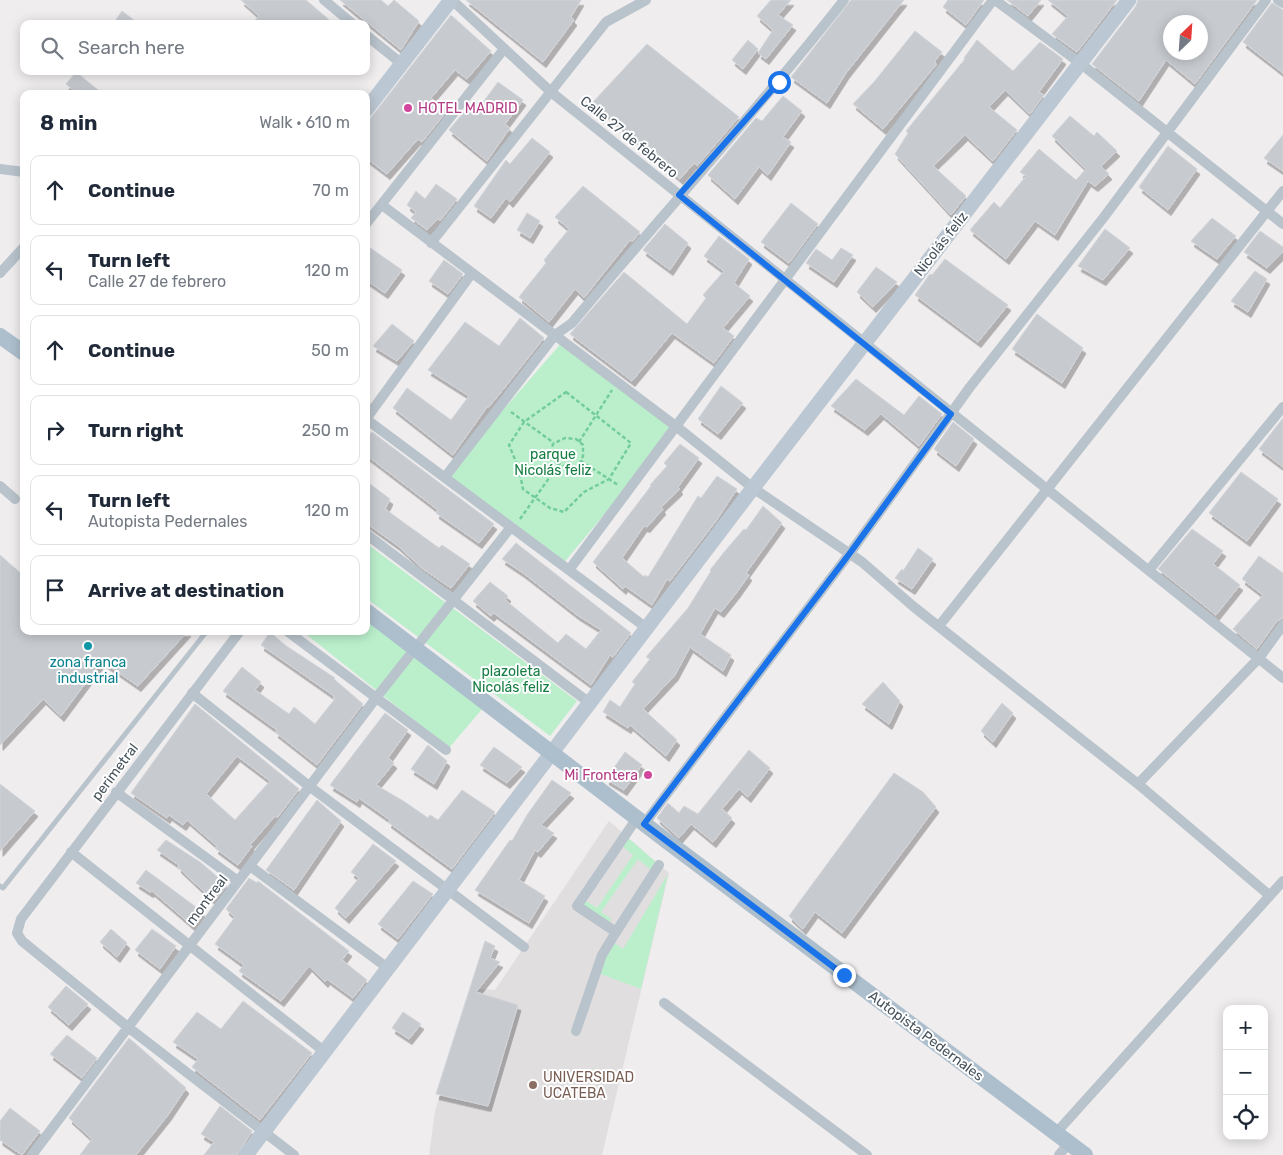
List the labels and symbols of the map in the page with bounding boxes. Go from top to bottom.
north arrow [1163,15,1208,60]
route start [768,71,791,94]
street label: Calle 27 de febrero [577,92,681,182]
place label: HOTEL MADRID [418,100,518,117]
marker: HOTEL MADRID [402,102,414,114]
street label: Nicolás feliz [910,208,972,280]
park label: parque Nicolás feliz [514,446,592,479]
marker: zona franca industrial [82,640,94,652]
place label: zona franca industrial [50,654,126,687]
park label: plazoleta Nicolás feliz [472,663,550,696]
street label: perimetral [88,740,142,804]
place label: Mi Frontera [564,767,638,784]
marker: Mi Frontera [642,769,654,781]
street label: montreal [183,872,231,928]
route end [833,964,856,987]
street label: Autopista Pedernales [865,987,987,1085]
place label: UNIVERSIDAD UCATEBA [543,1069,634,1102]
marker: UNIVERSIDAD UCATEBA [527,1079,539,1091]

